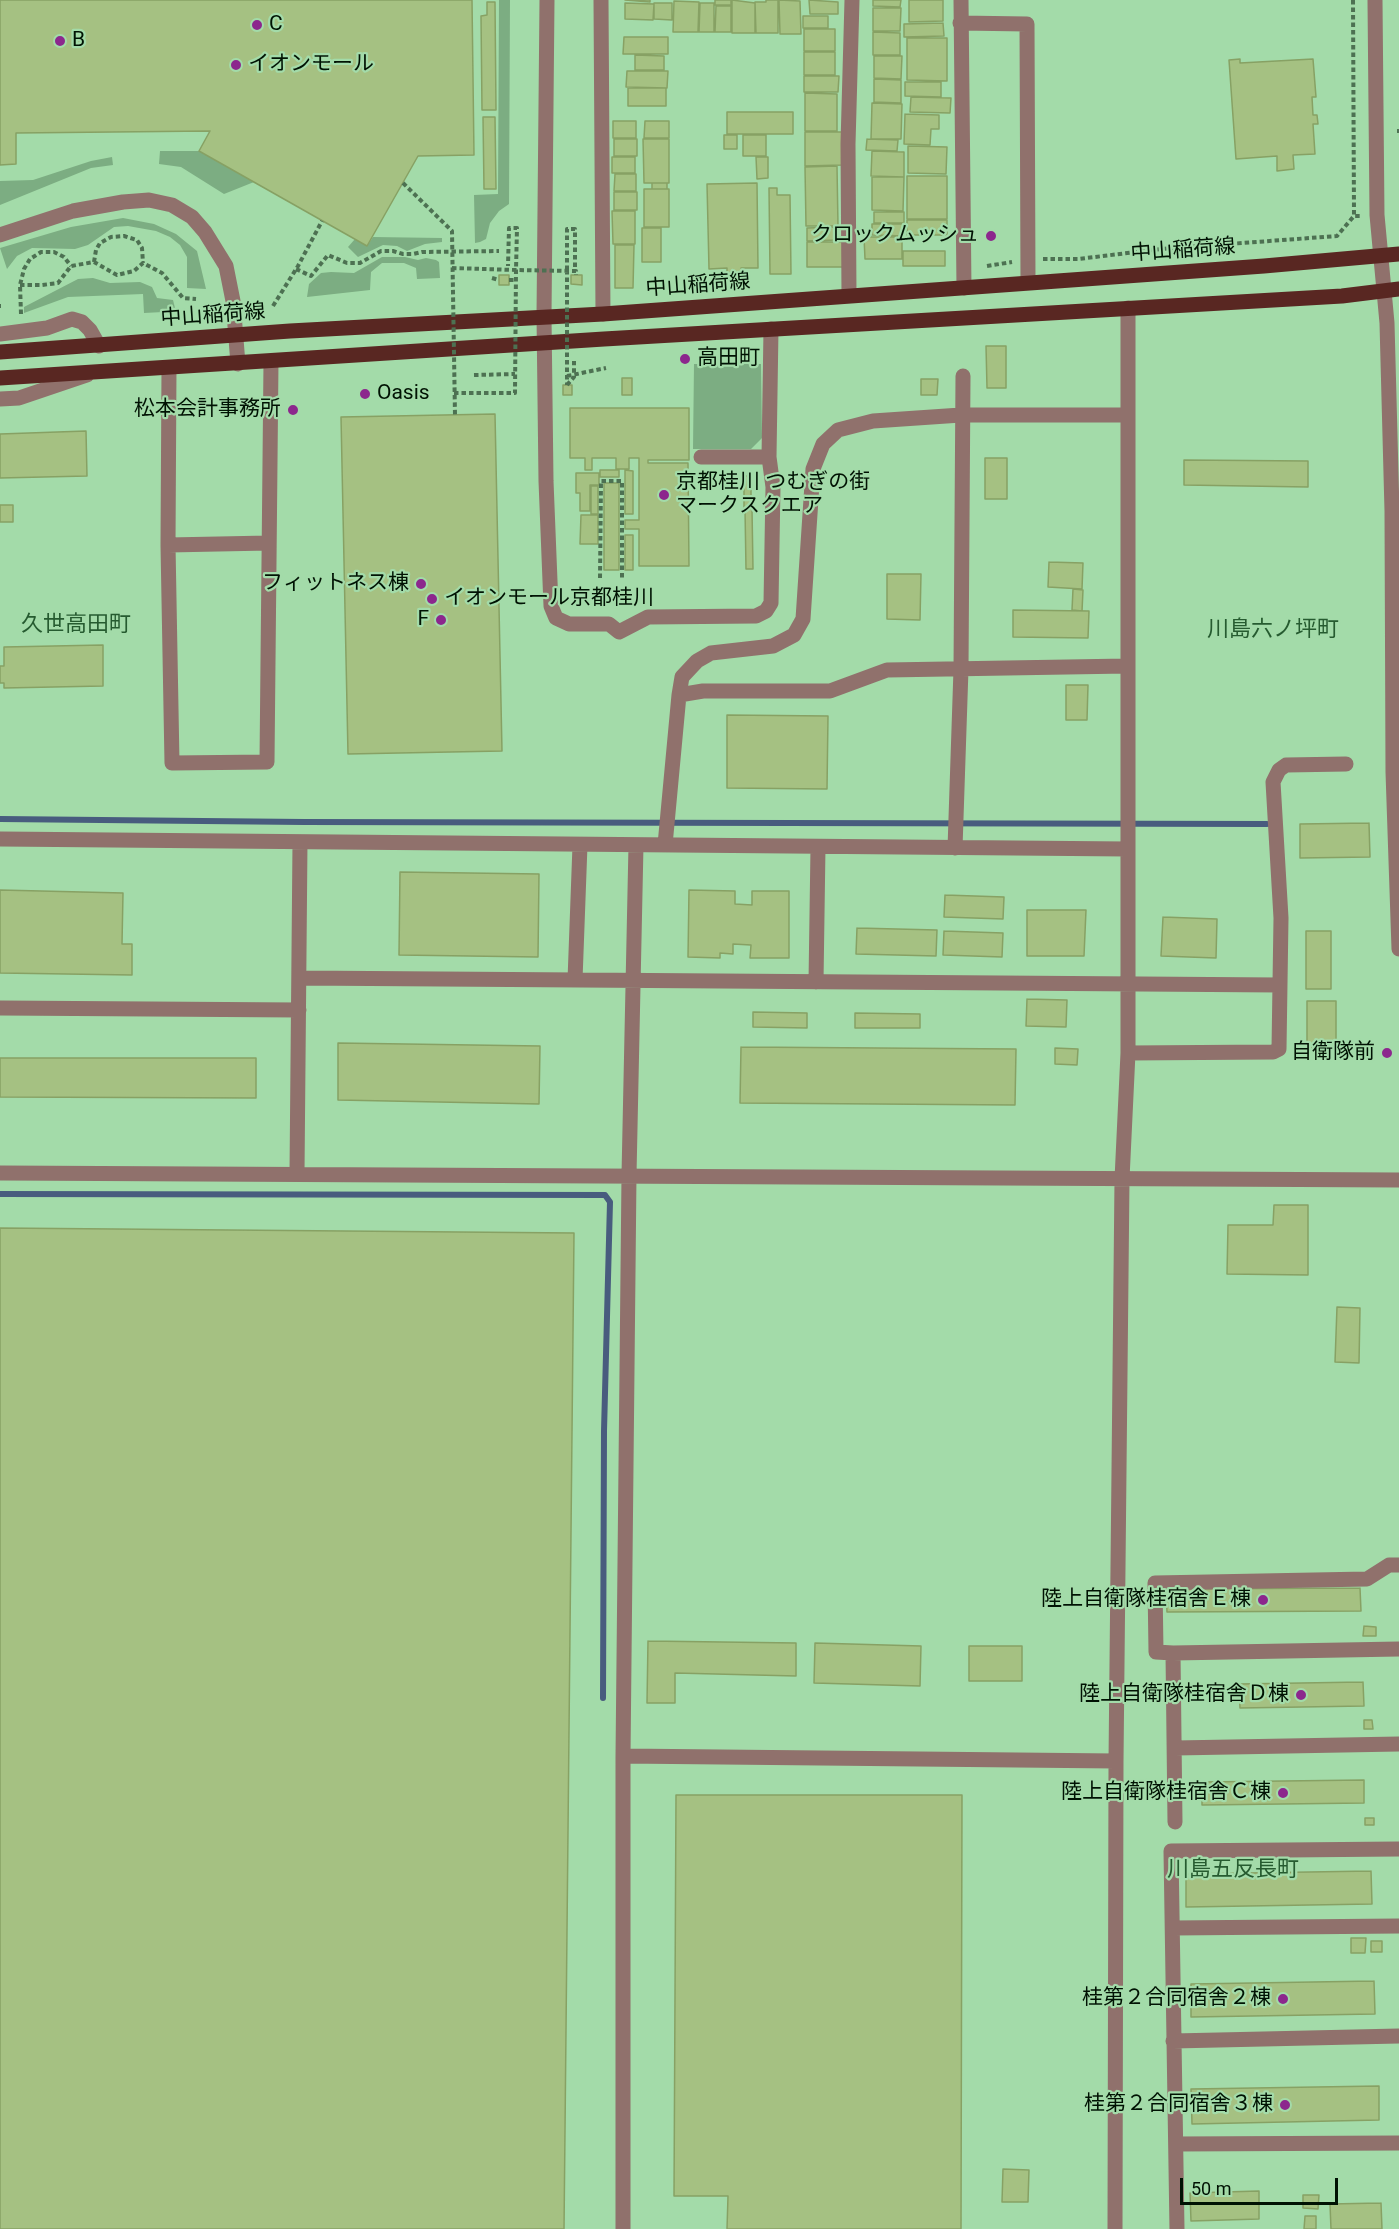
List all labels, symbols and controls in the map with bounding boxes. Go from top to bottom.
place label: C [269,12,283,38]
marker: C [250,18,264,32]
place label: B [72,28,85,54]
marker: B [53,34,67,48]
place label: イオンモール [248,52,374,78]
marker: イオンモール [229,58,243,72]
place label: クロックムッシュ [811,223,979,249]
marker: クロックムッシュ [984,229,998,243]
street label: 中山稲荷線 [1130,235,1236,267]
street label: 中山稲荷線 [645,270,751,302]
street label: 中山稲荷線 [160,300,266,332]
place label: 高田町 [697,346,760,372]
marker: 高田町 [678,352,692,366]
place label: Oasis [377,381,430,407]
marker: Oasis [358,387,372,401]
place label: 松本会計事務所 [134,397,281,423]
marker: 松本会計事務所 [286,403,300,417]
place label: 京都桂川 つむぎの街 マークスクエア [676,470,870,520]
marker: 京都桂川 つむぎの街 マークスクエア [657,488,671,502]
place label: フィットネス棟 [262,571,409,597]
marker: フィットネス棟 [414,577,428,591]
place label: イオンモール京都桂川 [444,586,654,612]
marker: イオンモール京都桂川 [425,592,439,606]
place label: F [417,607,429,633]
district label: 久世高田町 [21,612,131,638]
marker: F [434,613,448,627]
district label: 川島六ノ坪町 [1207,617,1339,643]
place label: 自衛隊前 [1291,1040,1375,1066]
marker: 自衛隊前 [1380,1046,1394,1060]
place label: 陸上自衛隊桂宿舎Ｅ棟 [1041,1587,1251,1613]
marker: 陸上自衛隊桂宿舎Ｅ棟 [1256,1593,1270,1607]
place label: 陸上自衛隊桂宿舎Ｄ棟 [1079,1682,1289,1708]
marker: 陸上自衛隊桂宿舎Ｄ棟 [1294,1688,1308,1702]
place label: 陸上自衛隊桂宿舎Ｃ棟 [1061,1780,1271,1806]
marker: 陸上自衛隊桂宿舎Ｃ棟 [1276,1786,1290,1800]
district label: 川島五反長町 [1167,1857,1299,1883]
place label: 桂第２合同宿舎２棟 [1082,1986,1271,2012]
marker: 桂第２合同宿舎２棟 [1276,1992,1290,2006]
place label: 桂第２合同宿舎３棟 [1084,2092,1273,2118]
marker: 桂第２合同宿舎３棟 [1278,2098,1292,2112]
scale bar [1183,2166,1340,2204]
text: 50 m [1191,2178,1231,2199]

